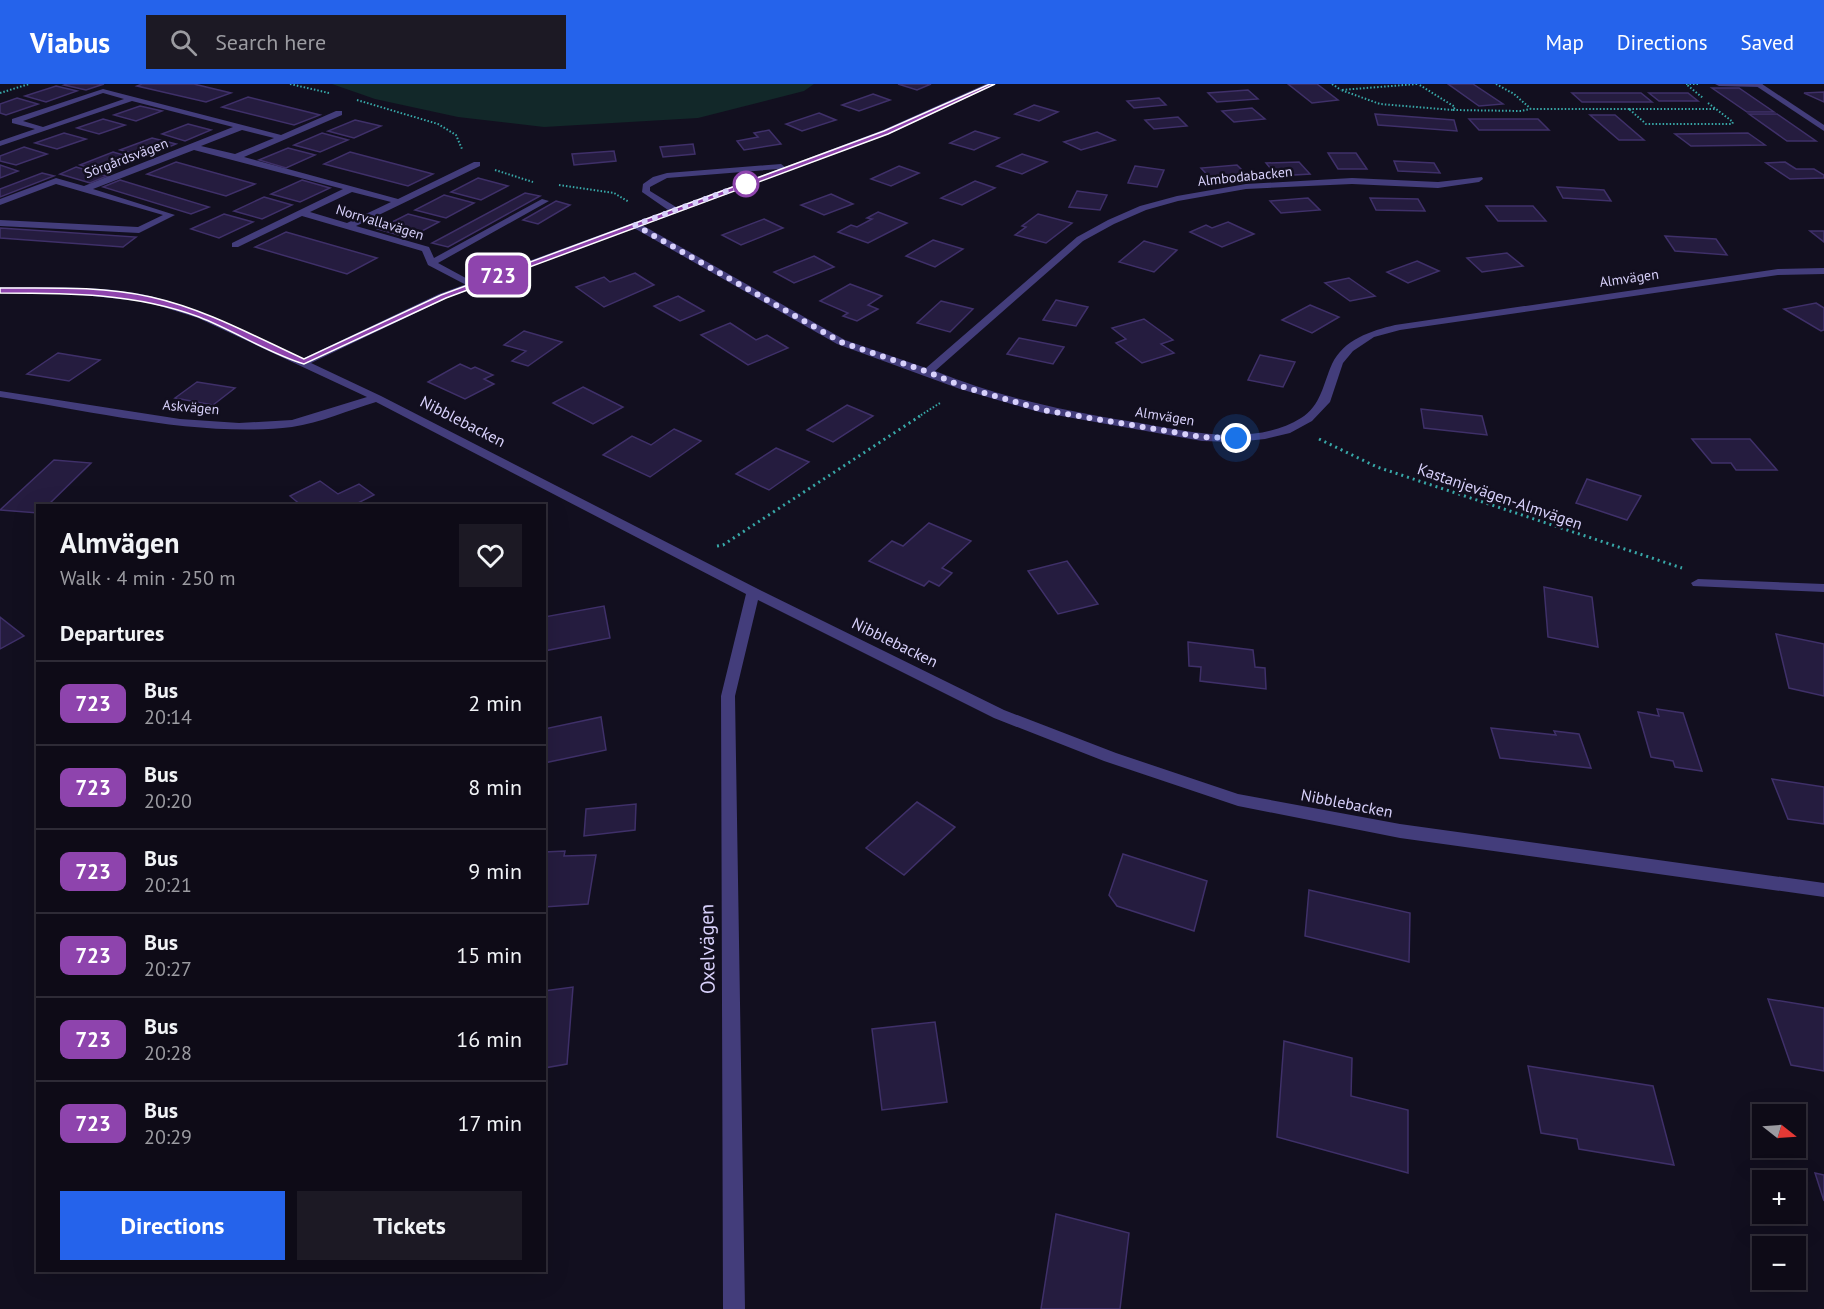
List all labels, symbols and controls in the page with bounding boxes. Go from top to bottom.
search box [146,15,566,69]
text: Viabus [30,24,110,61]
icon: search [167,26,200,59]
text: Search here [215,28,326,56]
text: Map [1545,29,1584,56]
text: Directions [1617,29,1708,56]
text: Saved [1741,29,1794,56]
street label: Sörgårdsvägen [82,134,170,182]
street label: Almbodabacken [1197,162,1293,190]
unlabelled marker [733,171,759,197]
street label: Norrvallavägen [334,200,426,244]
line badge: 723 [464,256,532,294]
text: 723 [480,262,516,289]
street label: Almvägen [1598,265,1660,291]
street label: Nibblebacken [417,391,509,451]
street label: Askvägen [162,396,220,418]
street label: Almvägen [1134,402,1196,430]
your location [1221,423,1251,453]
street label: Kastanjevägen-Almvägen [1415,458,1585,534]
text: Almvägen [60,524,179,561]
button: heart [459,524,522,587]
text: Walk · 4 min · 250 m [60,565,236,591]
street label: Nibblebacken [849,613,941,671]
text: Departures [60,619,164,647]
text: Bus [144,676,178,704]
text: 2 min [468,689,522,717]
text: 723 [75,690,111,717]
text: 20:14 [144,704,192,730]
text: Bus [144,760,178,788]
text: 8 min [468,773,522,801]
text: 723 [75,774,111,801]
street label: Nibblebacken [1299,784,1395,822]
text: 20:20 [144,788,192,814]
text: Bus [144,844,178,872]
text: 9 min [468,857,522,885]
text: 723 [75,858,111,885]
text: 20:21 [144,872,192,898]
street label: Oxelvägen [693,904,721,994]
text: Bus [144,928,178,956]
text: 15 min [456,941,522,969]
text: 723 [75,942,111,969]
text: 20:27 [144,956,192,982]
text: Bus [144,1012,178,1040]
text: 16 min [456,1025,522,1053]
text: 723 [75,1026,111,1053]
text: 20:28 [144,1040,192,1066]
text: Bus [144,1096,178,1124]
north arrow [1752,1104,1806,1158]
map controls [1752,1104,1806,1290]
text: 17 min [458,1109,522,1137]
text: 723 [75,1110,111,1137]
text: 20:29 [144,1124,192,1150]
button: + [1752,1170,1806,1224]
button: Directions [60,1191,285,1260]
button: Tickets [297,1191,522,1260]
button: − [1752,1236,1806,1290]

